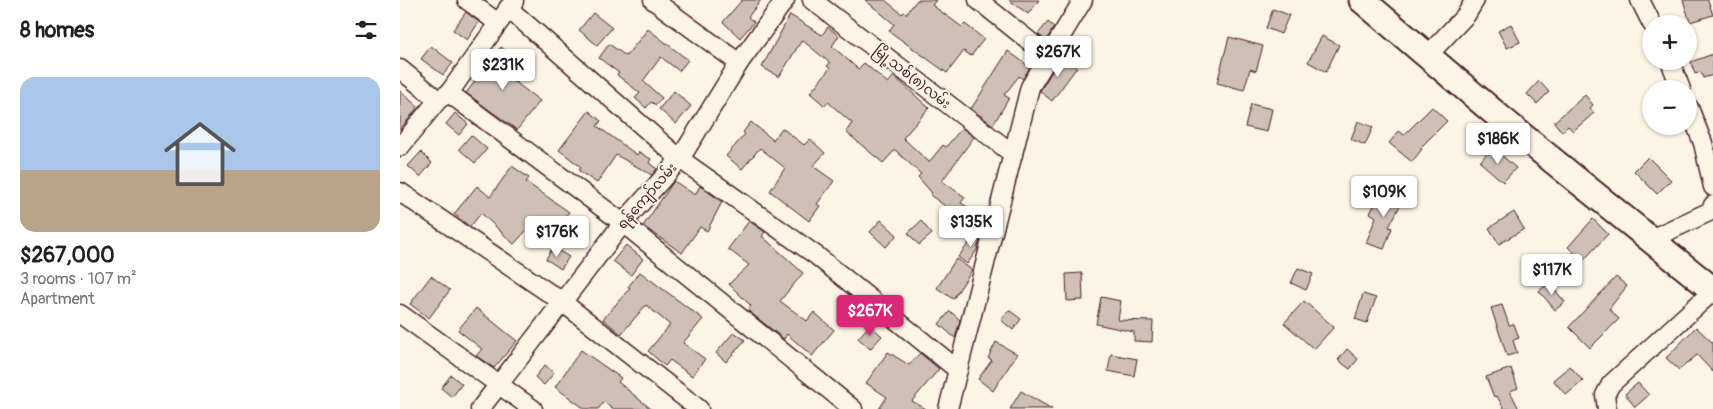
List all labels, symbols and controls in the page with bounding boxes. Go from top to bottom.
map controls [1642,15,1697,135]
button: + [1642,15,1697,70]
icon: filters [352,16,380,44]
text: 8 homes [20,17,94,44]
pin: $267K [1023,36,1093,78]
street label: မြို့သစ်(၈)လမ်း [868,40,955,115]
text: $267K [1036,42,1080,62]
pin: $231K [468,48,538,91]
text: $231K [482,55,524,75]
button: − [1642,80,1697,135]
icon: home [155,109,245,199]
pin: $186K [1463,122,1533,165]
text: $186K [1477,129,1519,149]
street label: ရန်ကျော်လမ်း [612,158,683,235]
pin: $109K [1349,176,1419,218]
text: $109K [1362,182,1406,202]
pin: $135K [936,206,1006,248]
text: $135K [950,212,992,232]
pin: $176K [522,216,592,258]
text: $176K [536,222,578,242]
text: $267,000 [20,242,115,269]
pin: $117K [1517,254,1587,296]
text: $117K [1532,260,1572,280]
text: 3 rooms · 107 m² [20,269,137,289]
text: Apartment [20,289,95,309]
pin: $267K [835,294,905,337]
text: $267K [848,301,892,321]

